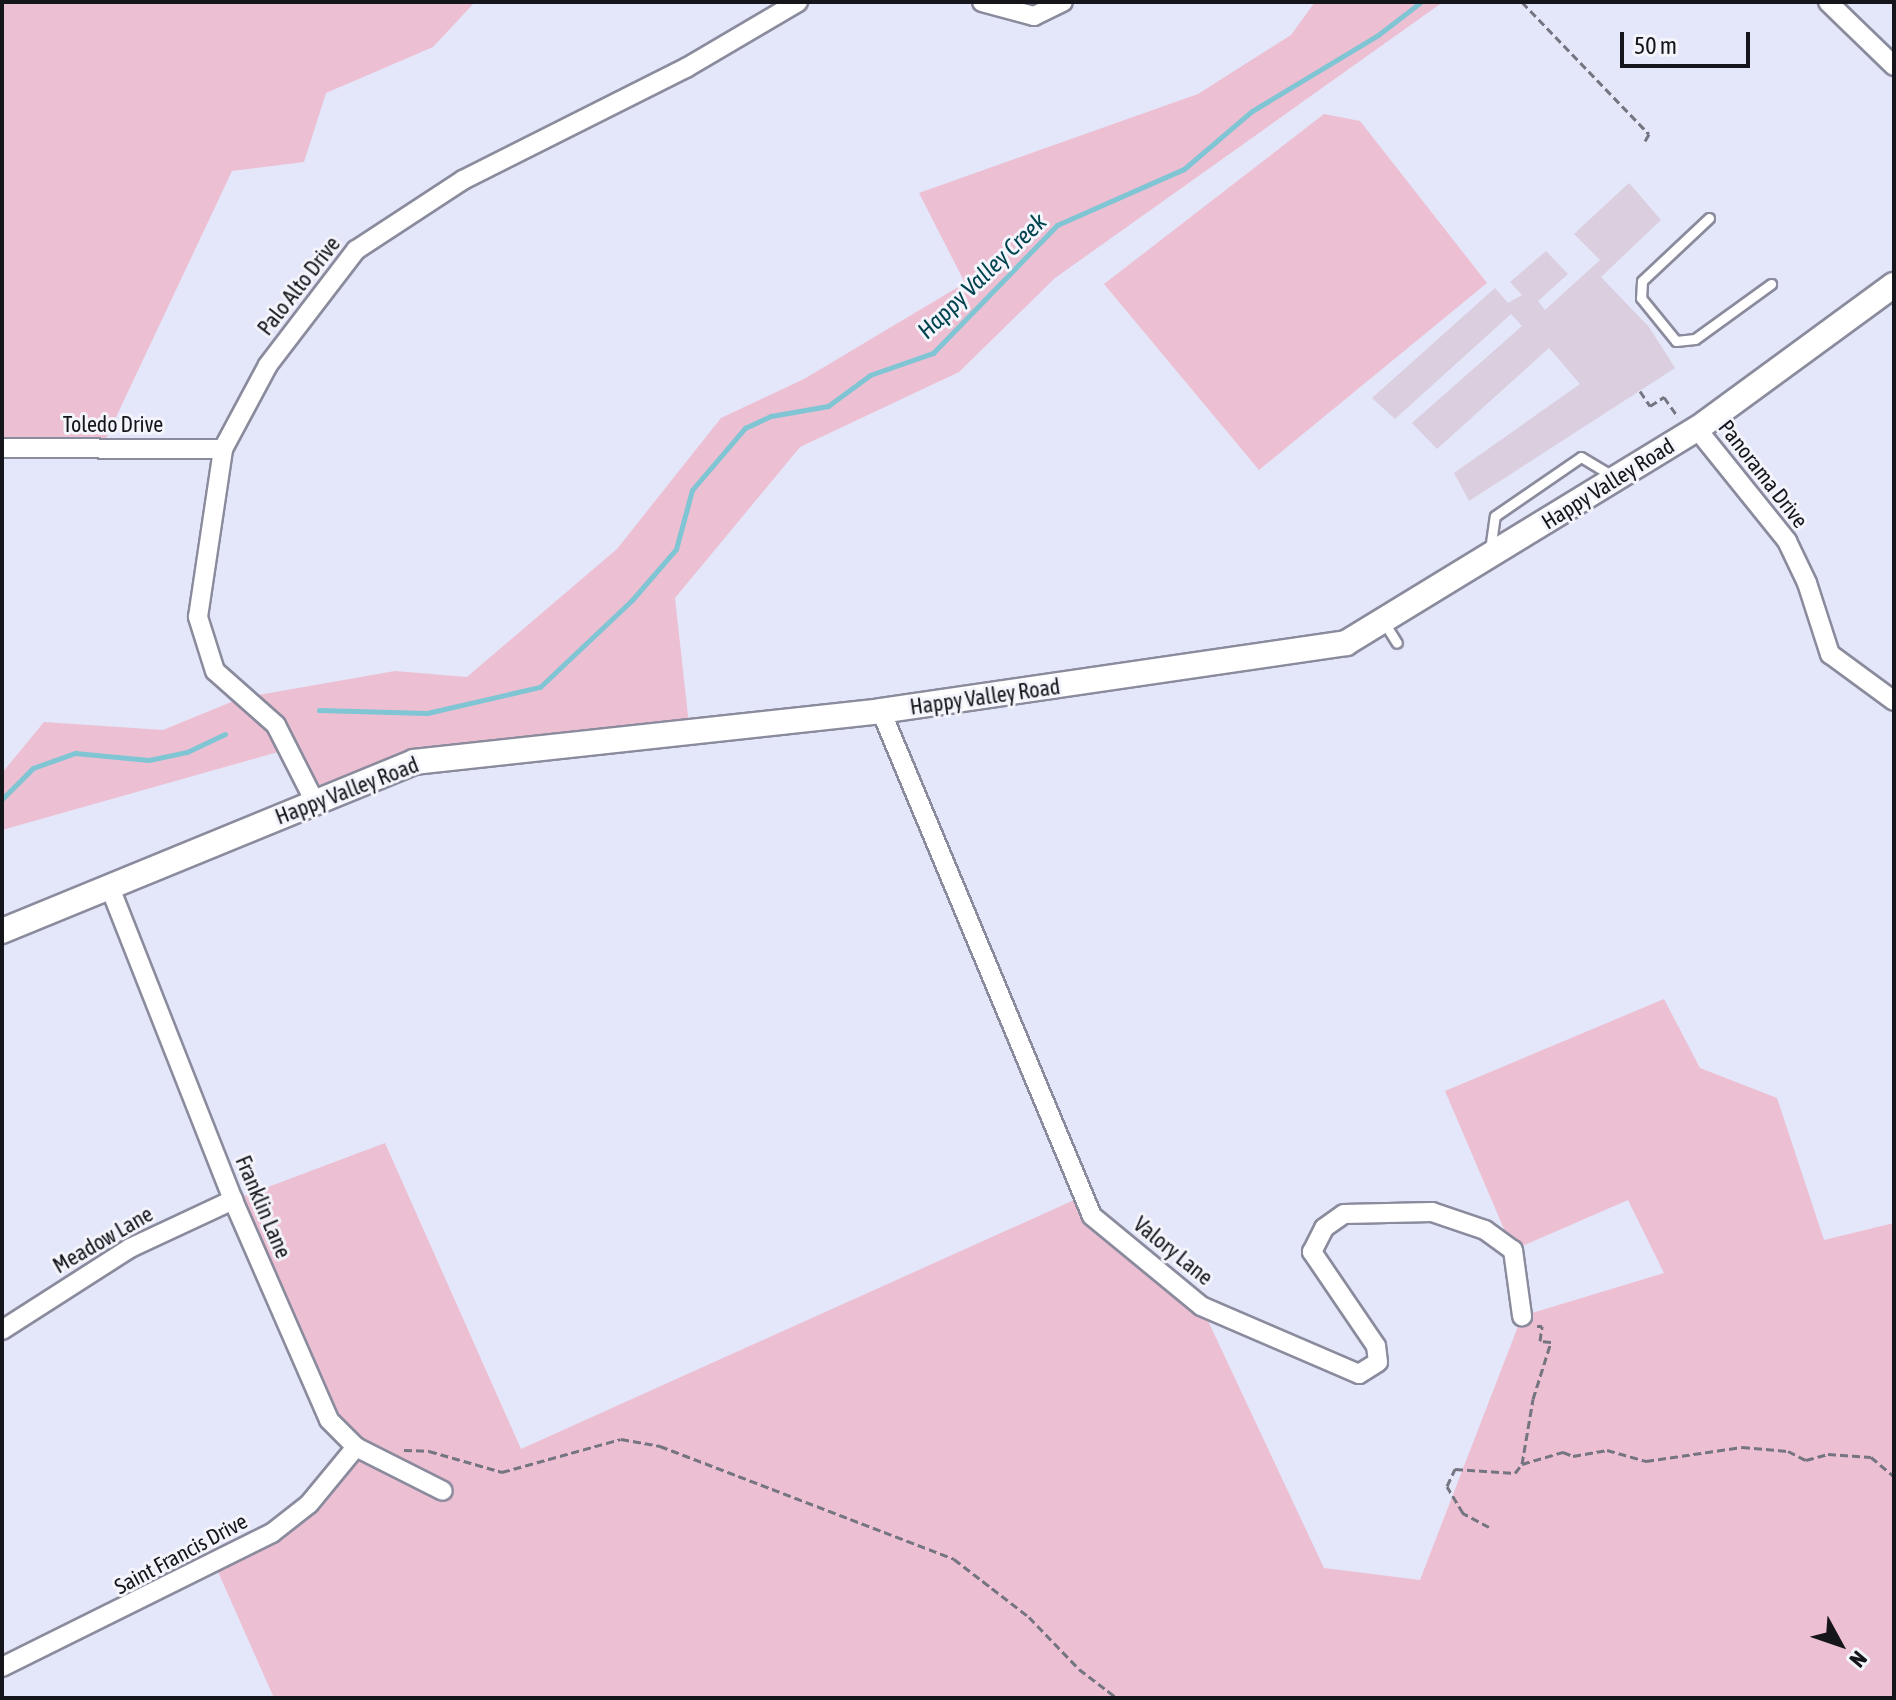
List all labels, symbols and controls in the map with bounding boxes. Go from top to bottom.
scale bar [1624,16,1754,66]
text: 50 m [1634,32,1677,59]
water label: Happy Valley Creek [911,207,1053,345]
street label: Palo Alto Drive [252,231,346,341]
street label: Toledo Drive [63,412,163,438]
street label: Panorama Drive [1713,415,1813,533]
street label: Happy Valley Road [1537,433,1679,535]
street label: Happy Valley Road [908,673,1062,721]
street label: Happy Valley Road [272,752,422,830]
street label: Franklin Lane [230,1152,296,1262]
street label: Meadow Lane [48,1201,158,1279]
street label: Valory Lane [1128,1211,1218,1291]
street label: Saint Francis Drive [110,1508,252,1600]
north arrow [1800,1604,1880,1684]
text: N [1844,1646,1873,1673]

